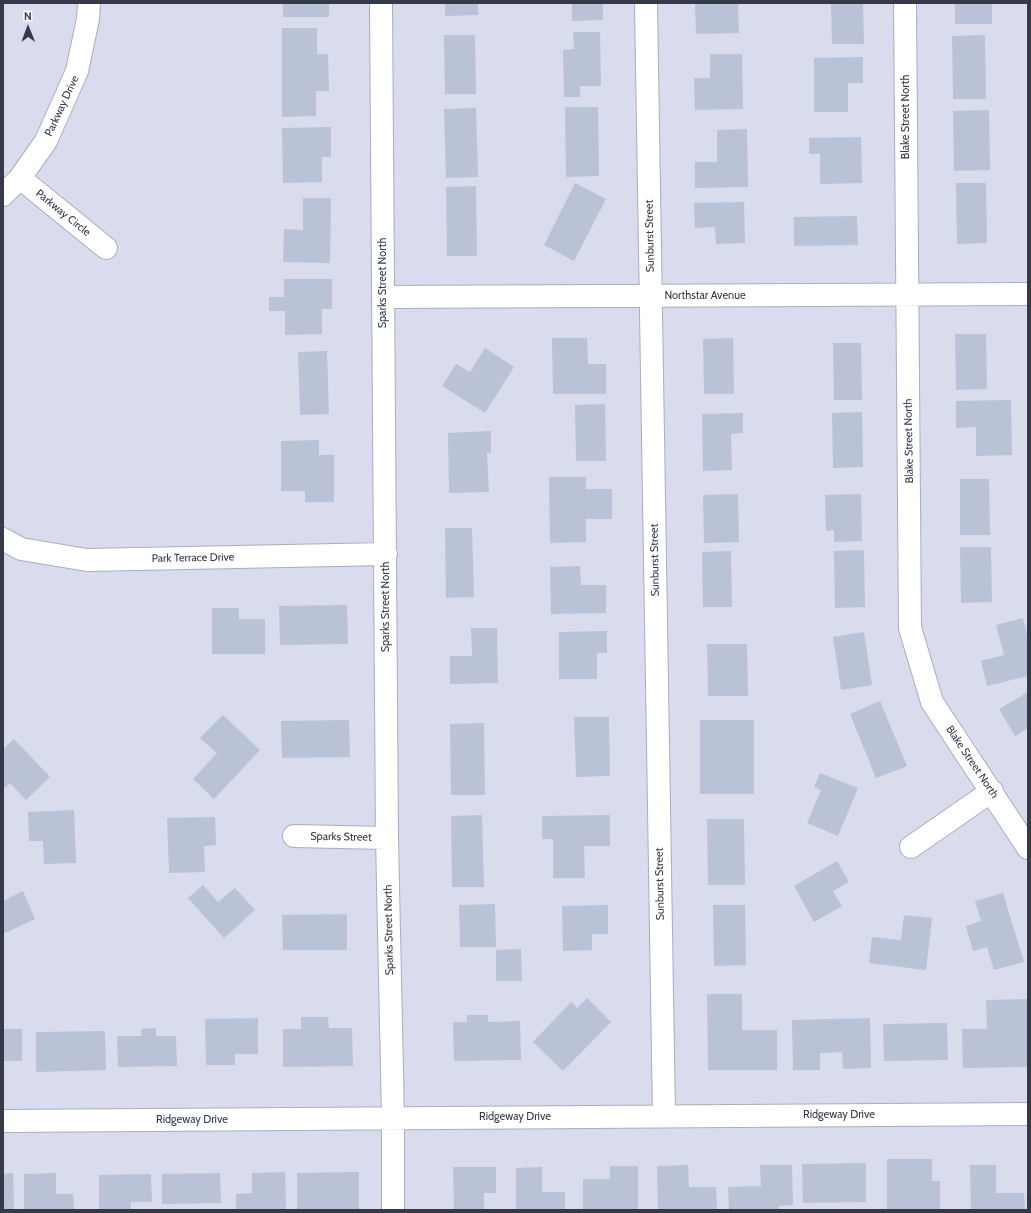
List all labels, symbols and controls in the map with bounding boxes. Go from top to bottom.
north arrow [8,8,48,48]
text: N [24,9,32,23]
street label: Parkway Drive [42,74,82,138]
street label: Blake Street North [899,75,913,159]
street label: Parkway Circle [33,187,93,239]
street label: Sunburst Street [643,200,657,272]
street label: Sparks Street North [376,238,390,328]
street label: Northstar Avenue [664,289,746,303]
street label: Blake Street North [902,399,916,483]
street label: Sunburst Street [648,524,662,596]
street label: Park Terrace Drive [152,551,234,565]
street label: Sparks Street North [379,562,393,652]
street label: Blake Street North [943,723,1001,801]
street label: Sparks Street [310,830,372,844]
street label: Sunburst Street [653,848,667,920]
street label: Sparks Street North [382,885,396,975]
street label: Ridgeway Drive [803,1108,875,1122]
street label: Ridgeway Drive [479,1110,551,1124]
street label: Ridgeway Drive [156,1113,228,1127]

